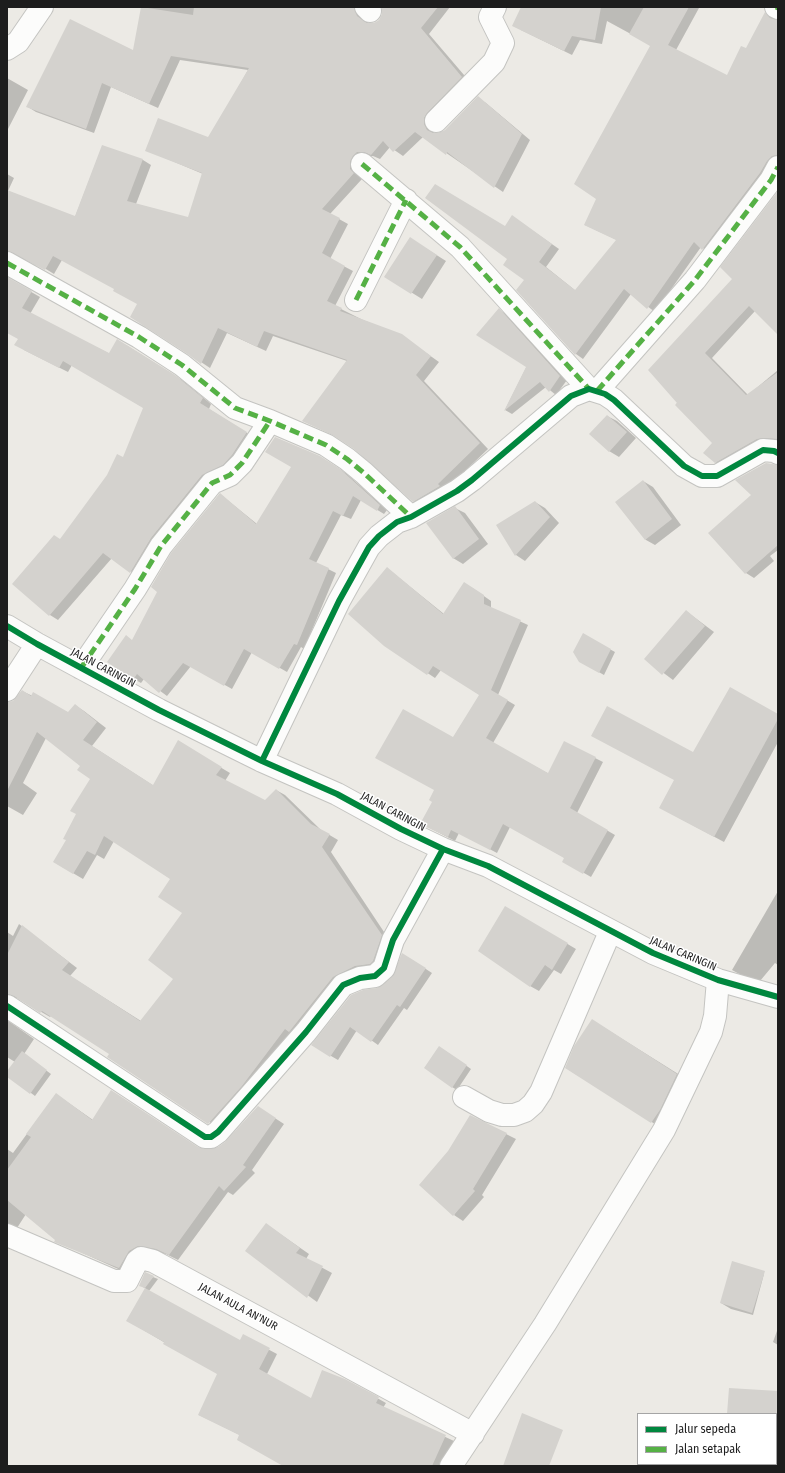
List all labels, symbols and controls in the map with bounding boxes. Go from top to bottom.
street label: JALAN CARINGIN [68,645,138,691]
street label: JALAN CARINGIN [358,789,428,835]
street label: JALAN CARINGIN [648,934,718,974]
street label: JALAN AULA AN'NUR [196,1281,280,1333]
legend [637,1413,777,1465]
text: Jalur sepeda [675,1422,736,1436]
text: Jalan setapak [675,1442,741,1456]

